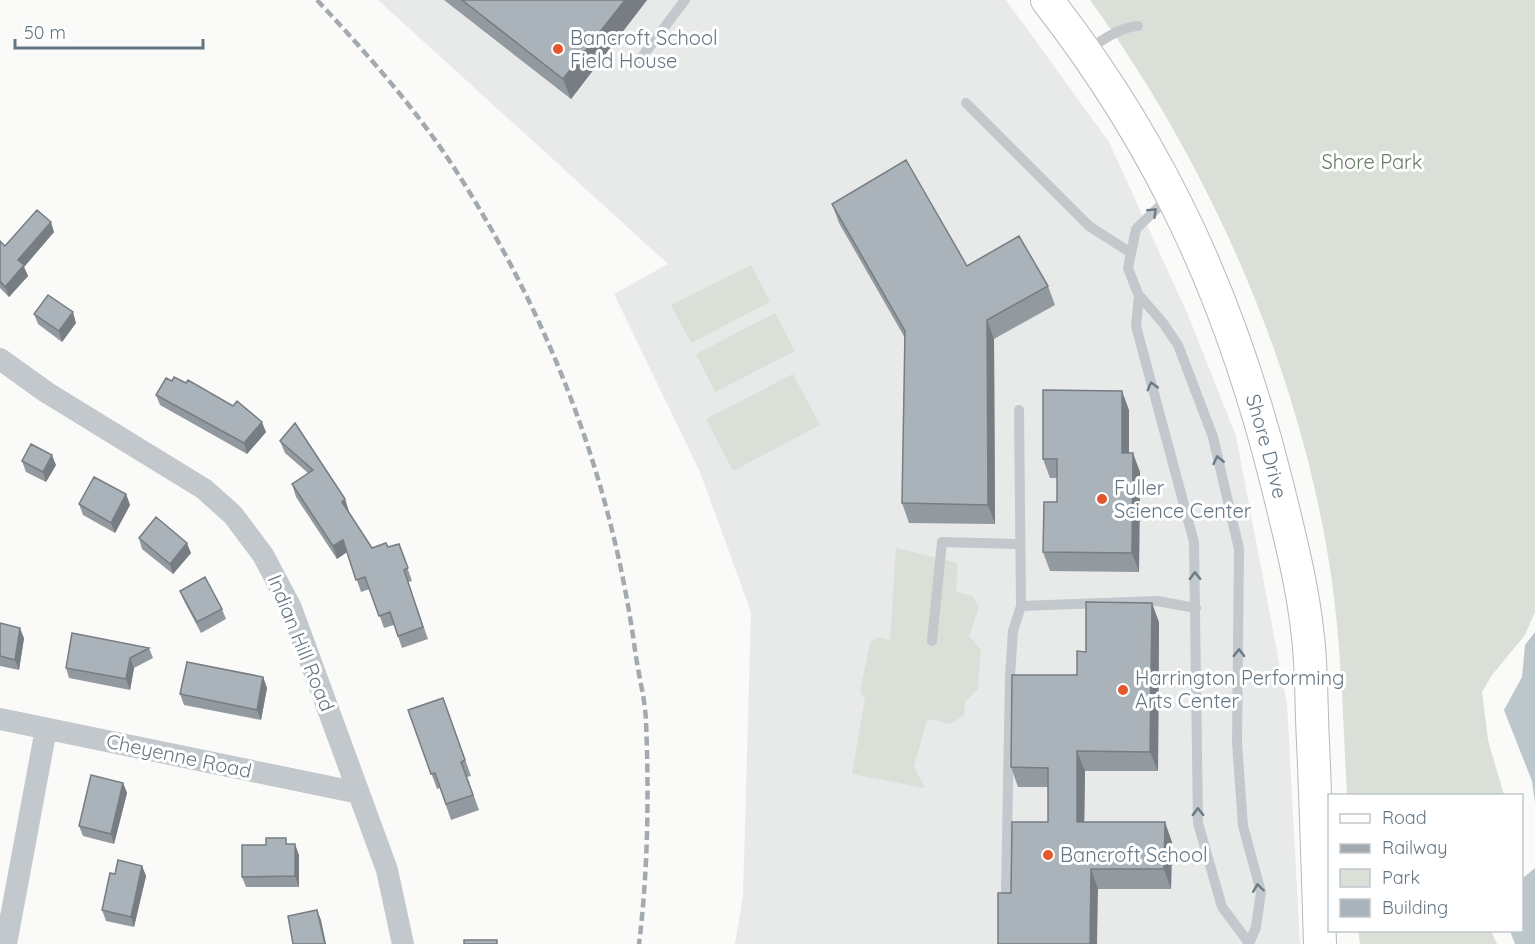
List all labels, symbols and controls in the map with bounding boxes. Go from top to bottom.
scale bar [15,12,202,50]
text: 50 m [24,21,66,44]
place label: Bancroft School Field House [570,25,718,73]
marker: Bancroft School Field House [551,42,565,56]
park label: Shore Park [1321,149,1423,174]
one-way arrow [1146,209,1157,220]
one-way arrow [1147,381,1159,392]
street label: Shore Drive [1241,391,1293,501]
one-way arrow [1212,456,1225,466]
place label: Fuller Science Center [1114,475,1252,523]
marker: Fuller Science Center [1095,492,1109,506]
street label: Indian Hill Road [263,571,340,715]
one-way arrow [1188,571,1201,580]
one-way arrow [1233,648,1246,657]
place label: Harrington Performing Arts Center [1135,665,1345,713]
marker: Harrington Performing Arts Center [1116,683,1130,697]
street label: Cheyenne Road [104,728,254,783]
legend [1328,794,1523,932]
text: Road [1382,806,1427,829]
one-way arrow [1191,808,1204,817]
text: Railway [1382,836,1448,859]
place label: Bancroft School [1060,842,1208,867]
marker: Bancroft School [1041,848,1055,862]
text: Park [1382,866,1420,889]
one-way arrow [1253,883,1265,892]
text: Building [1382,896,1448,919]

